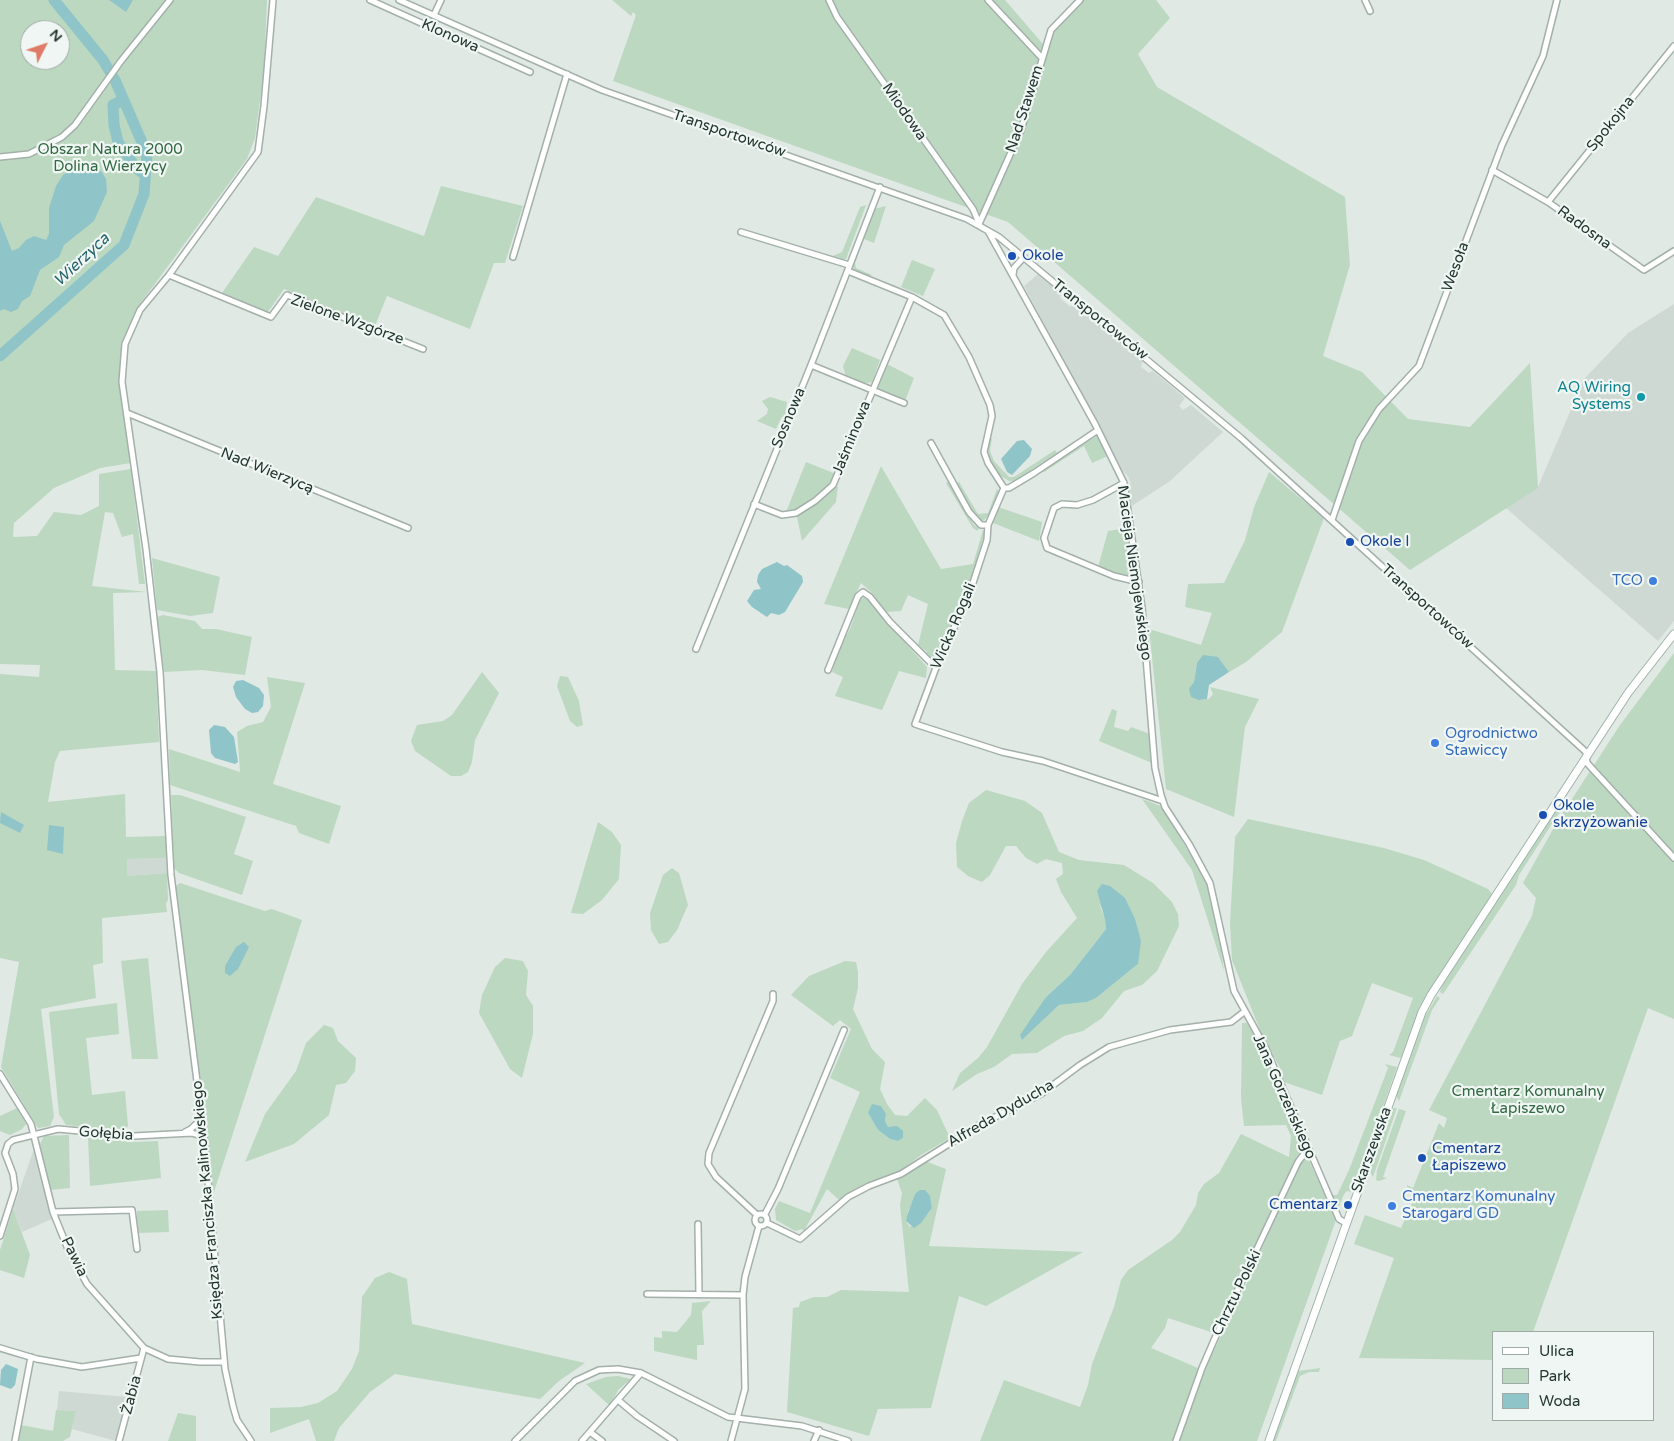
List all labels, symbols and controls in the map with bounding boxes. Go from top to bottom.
street label: Klonowa [418,15,482,57]
north arrow [20,20,70,70]
text: N [46,26,66,45]
street label: Nad Stawem [1002,63,1048,155]
street label: Miodowa [878,80,930,144]
street label: Spokojna [1583,93,1639,155]
street label: Transportowców [670,106,788,162]
park label: Obszar Natura 2000 Dolina Wierzycy [37,141,183,176]
street label: Radosna [1553,202,1615,254]
water label: Wierzyca [50,229,114,291]
street label: Wesoła [1439,240,1473,294]
place label: Okole [1022,247,1063,265]
marker: Okole [1006,250,1018,262]
street label: Transportowców [1048,276,1152,364]
street label: Zielone Wzgórze [288,291,406,349]
place label: AQ Wiring Systems [1557,379,1631,414]
street label: Sosnowa [768,385,810,451]
marker: AQ Wiring Systems [1635,391,1647,403]
street label: Jaśminowa [829,398,875,478]
street label: Nad Wierzycą [218,444,316,498]
street label: Macieja Niemojewskiego [1113,484,1155,662]
place label: Okole I [1360,533,1410,551]
marker: Okole I [1344,536,1356,548]
street label: Transportowców [1377,561,1477,653]
place label: TCO [1612,572,1643,590]
marker: TCO [1647,575,1659,587]
street label: Wicka Rogali [928,580,980,672]
place label: Ogrodnictwo Stawiccy [1445,725,1538,760]
marker: Ogrodnictwo Stawiccy [1429,737,1441,749]
place label: Okole skrzyżowanie [1553,797,1648,832]
marker: Okole skrzyżowanie [1537,809,1549,821]
street label: Jana Gorzeńskiego [1248,1032,1320,1162]
street label: Alfreda Dyducha [945,1076,1057,1152]
street label: Księdza Franciszka Kalinowskiego [189,1080,227,1320]
park label: Cmentarz Komunalny Łapiszewo [1451,1083,1605,1118]
street label: Skarszewska [1348,1105,1396,1195]
street label: Gołębia [78,1123,134,1145]
place label: Cmentarz Łapiszewo [1432,1140,1506,1175]
marker: Cmentarz Łapiszewo [1416,1152,1428,1164]
place label: Cmentarz Komunalny Starogard GD [1402,1188,1555,1223]
place label: Cmentarz [1269,1196,1338,1214]
marker: Cmentarz [1342,1199,1354,1211]
marker: Cmentarz Komunalny Starogard GD [1386,1200,1398,1212]
street label: Pawia [57,1234,91,1280]
street label: Chrztu Polski [1208,1247,1266,1339]
legend [1492,1331,1654,1421]
text: Ulica [1539,1342,1574,1360]
text: Park [1539,1367,1571,1385]
street label: Żabia [118,1374,146,1416]
text: Woda [1539,1392,1581,1410]

